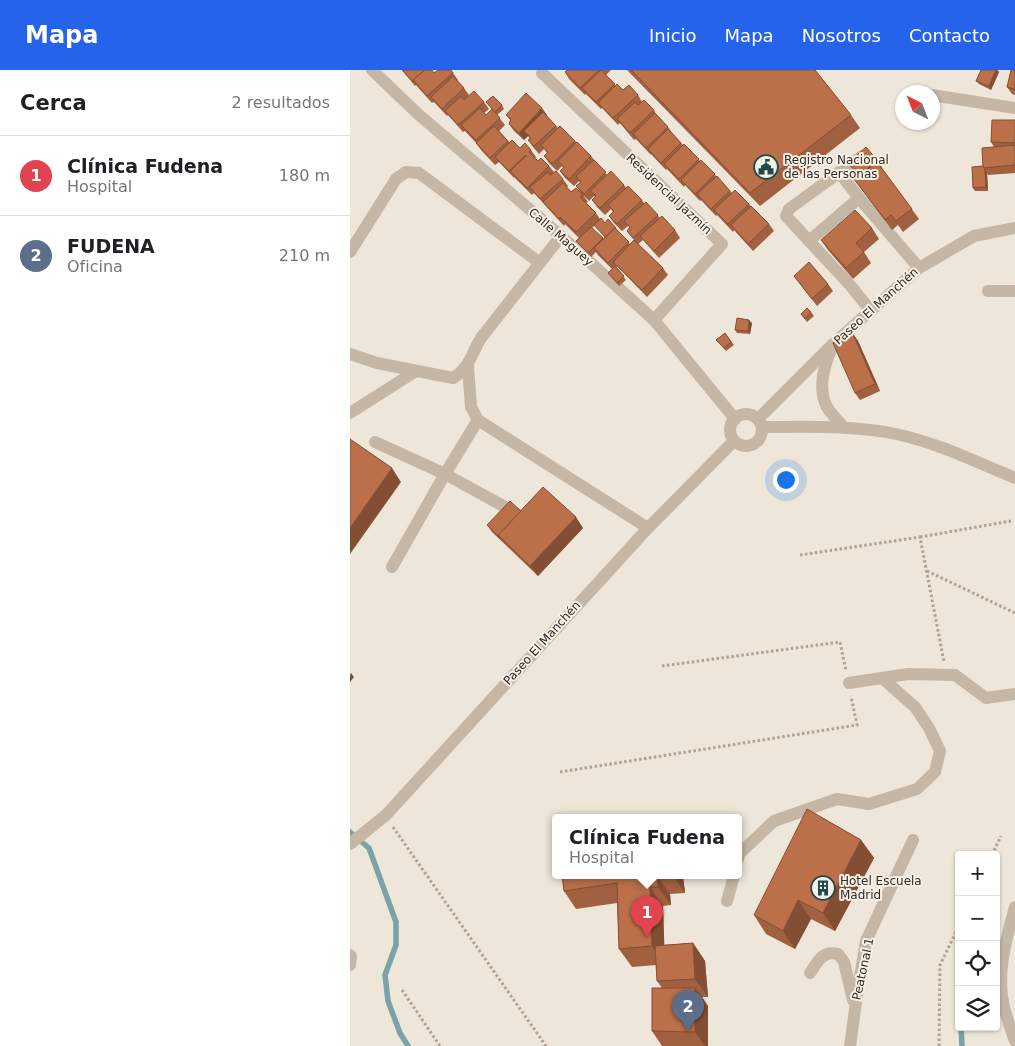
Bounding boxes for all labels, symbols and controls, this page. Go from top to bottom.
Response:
text: Mapa [25,21,98,49]
text: Inicio [649,25,697,46]
text: Mapa [725,25,774,46]
text: Nosotros [802,25,881,46]
text: Contacto [909,25,990,46]
north arrow [895,85,940,130]
text: Cerca [20,91,87,115]
text: 2 resultados [231,93,330,112]
street label: Residencial Jazmín [623,151,715,237]
place label: Registro Nacional de las Personas [784,153,889,181]
public building icon: Registro Nacional de las Personas [753,154,779,180]
text: Clínica Fudena [67,155,223,177]
text: 1 [30,166,42,185]
text: 180 m [279,166,330,185]
text: Hospital [67,177,132,196]
street label: Calle Maguey [526,205,596,269]
text: FUDENA [67,235,155,257]
text: 2 [30,246,42,265]
text: 210 m [279,246,330,265]
text: Oficina [67,257,123,276]
street label: Paseo El Manchén [831,265,921,347]
your location [773,467,799,493]
street label: Paseo El Manchén [501,598,583,688]
popup [552,814,742,879]
text: Clínica Fudena [569,826,725,848]
text: Hospital [569,848,634,867]
map controls [955,851,1000,1031]
button: + [955,851,1000,896]
place label: Hotel Escuela Madrid [840,874,922,902]
building icon: Hotel Escuela Madrid [810,875,836,901]
pin: 1 [631,896,663,937]
button: − [955,896,1000,941]
street label: Peatonal 1 [850,937,876,1001]
button: locate [955,941,1000,986]
button: layers [955,986,1000,1031]
pin: 2 [672,990,704,1031]

